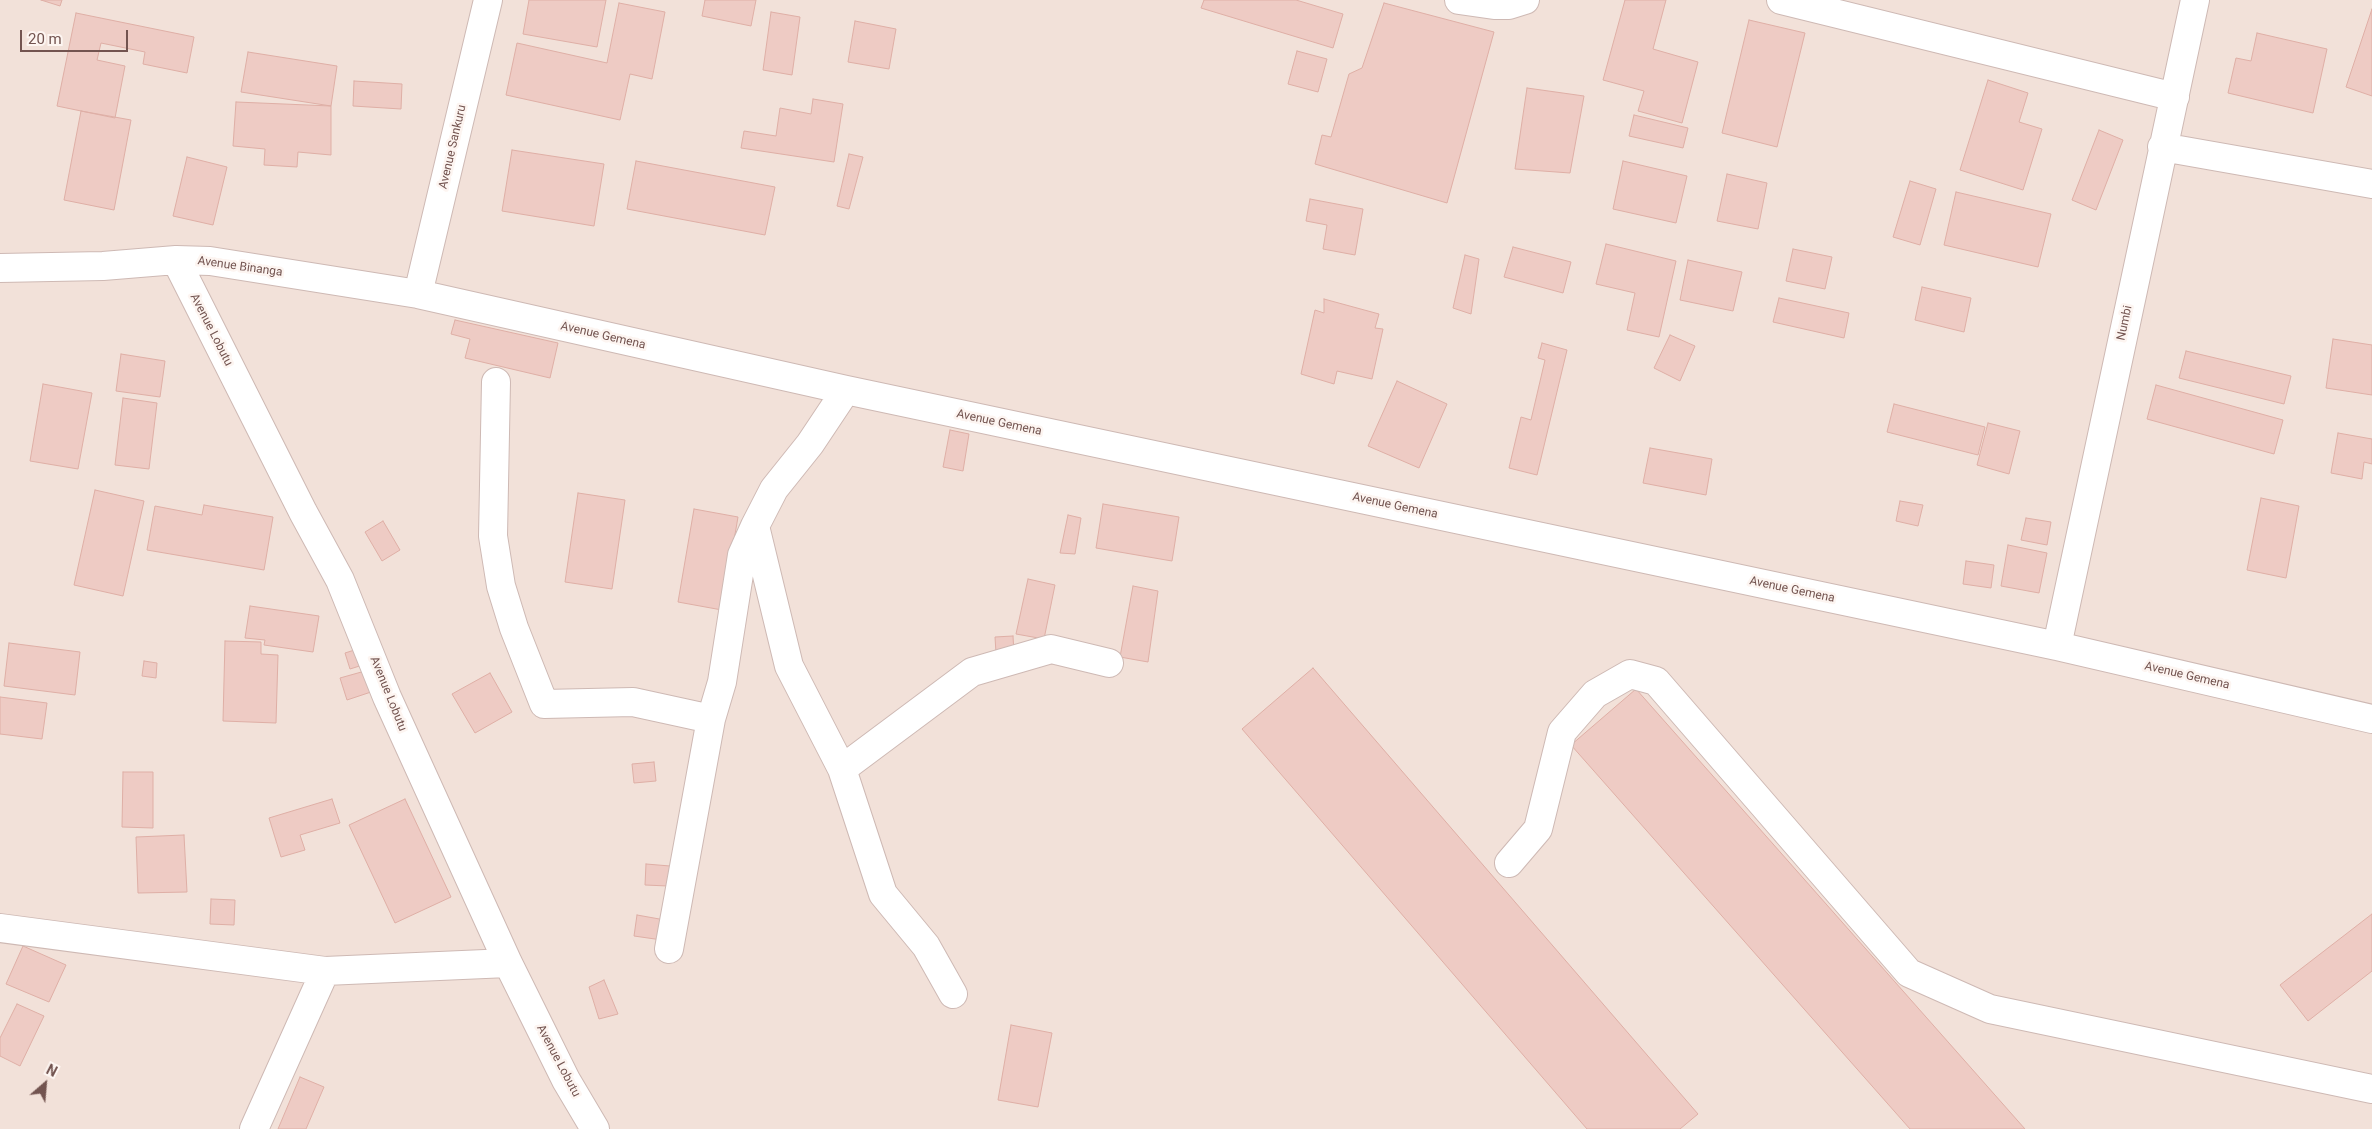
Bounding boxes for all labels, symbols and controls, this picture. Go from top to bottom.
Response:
scale bar [22,20,130,52]
text: 20 m [28,30,62,48]
street label: Avenue Sankuru [436,104,470,190]
street label: Avenue Binanga [197,254,283,280]
street label: Avenue Lobutu [187,291,235,369]
street label: Numbi [2114,304,2136,342]
street label: Avenue Gemena [559,319,647,353]
street label: Avenue Gemena [955,407,1043,439]
street label: Avenue Gemena [1351,490,1439,522]
street label: Avenue Gemena [1748,574,1836,606]
street label: Avenue Lobutu [366,654,410,734]
street label: Avenue Gemena [2143,659,2231,693]
street label: Avenue Lobutu [533,1023,583,1099]
north arrow [20,1059,70,1109]
text: N [44,1061,60,1080]

